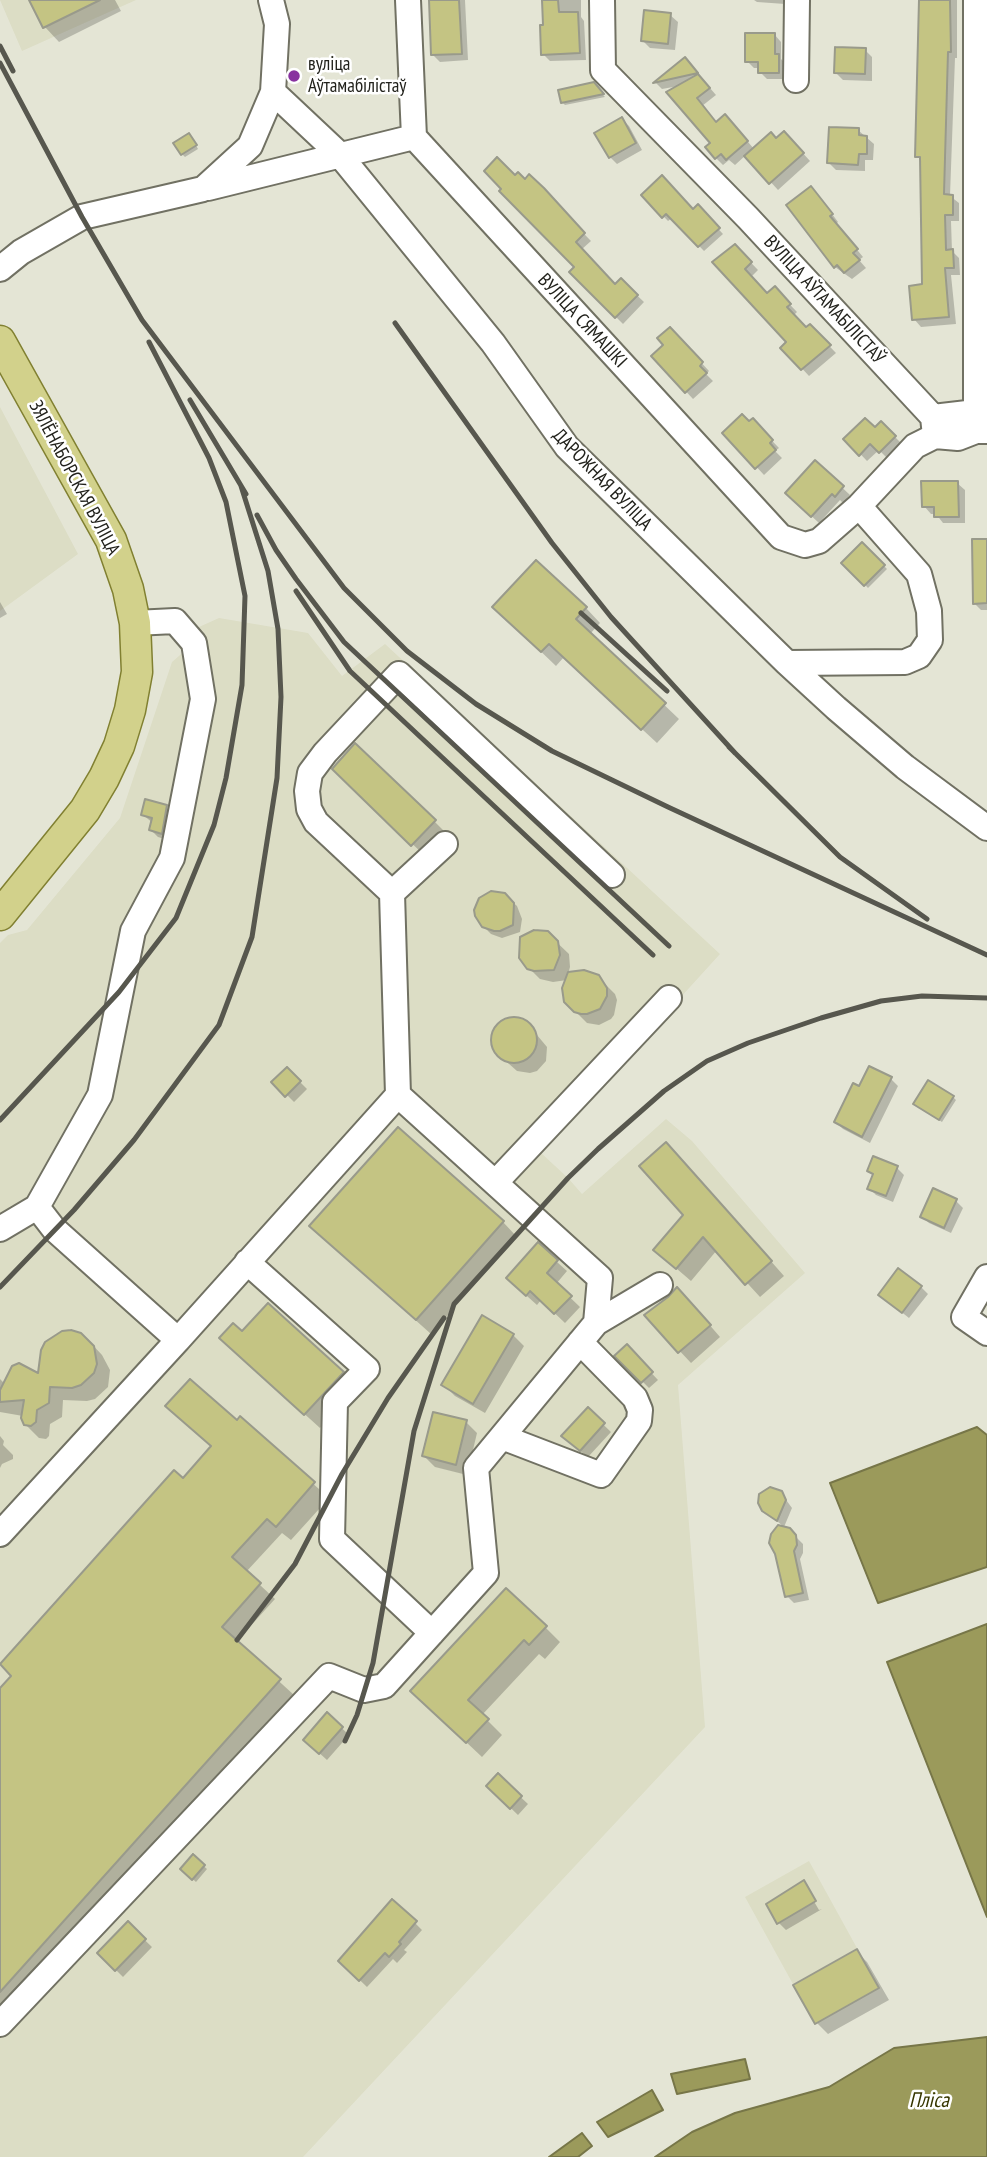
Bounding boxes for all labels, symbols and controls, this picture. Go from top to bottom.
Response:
place label: вуліца Аўтамабілістаў [308,54,406,98]
marker: вуліца Аўтамабілістаў [286,68,302,84]
street label: ВУЛІЦА АЎТАМАБІЛІСТАЎ [759,231,889,369]
street label: ВУЛІЦА СЯМАШКІ [533,269,631,373]
street label: ЗЯЛЁНАБОРСКАЯ ВУЛІЦА [24,397,124,559]
street label: ДАРОЖНАЯ ВУЛІЦА [548,424,656,536]
water label: Пліса [909,2088,949,2114]

